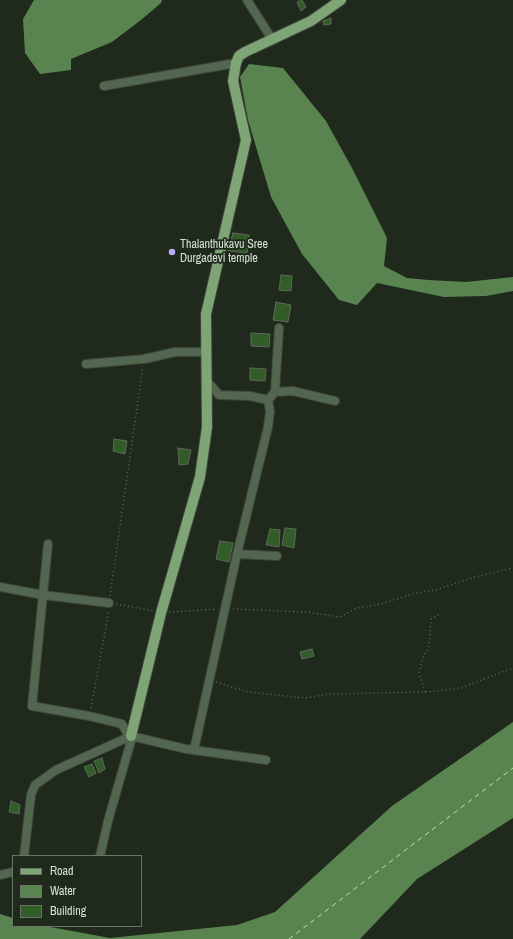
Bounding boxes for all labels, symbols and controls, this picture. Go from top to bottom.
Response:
place label: Thalanthukavu Sree Durgadevi temple [180,238,268,266]
marker: Thalanthukavu Sree Durgadevi temple [167,247,177,257]
legend [12,855,142,927]
text: Road [50,863,74,879]
text: Water [50,883,76,899]
text: Building [50,903,86,919]

